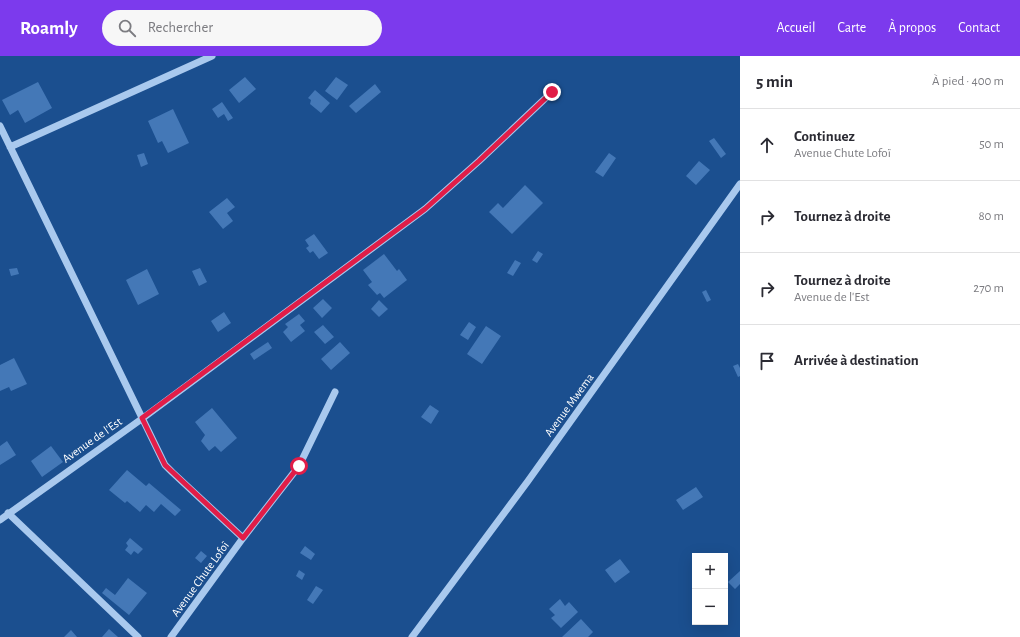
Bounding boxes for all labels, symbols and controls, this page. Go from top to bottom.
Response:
search box [102,10,382,46]
icon: search [116,17,138,39]
text: Roamly [20,19,78,38]
text: Rechercher [148,20,213,35]
text: Accueil [776,21,815,35]
text: Carte [837,21,866,35]
text: À propos [888,21,936,35]
text: Contact [958,21,1000,35]
text: 5 min [756,73,793,90]
text: À pied · 400 m [932,75,1004,88]
route end [543,83,561,101]
text: Continuez [794,129,855,144]
icon: ahead [756,134,778,156]
text: 50 m [979,138,1004,151]
text: Avenue Chute Lofoï [794,147,891,160]
icon: right [756,206,778,228]
text: Tournez à droite [794,209,891,224]
text: 80 m [978,210,1004,223]
text: Tournez à droite [794,273,891,288]
icon: right [756,278,778,300]
text: 270 m [973,282,1004,295]
text: Avenue de l'Est [794,291,870,304]
icon: arrive [756,350,778,372]
text: Arrivée à destination [794,353,919,368]
street label: Avenue Mwema [542,371,596,439]
street label: Avenue de l'Est [60,415,124,465]
route start [290,457,308,475]
street label: Avenue Chute Lofoï [169,539,231,619]
map controls [692,553,728,625]
button: + [692,553,728,589]
button: − [692,589,728,625]

